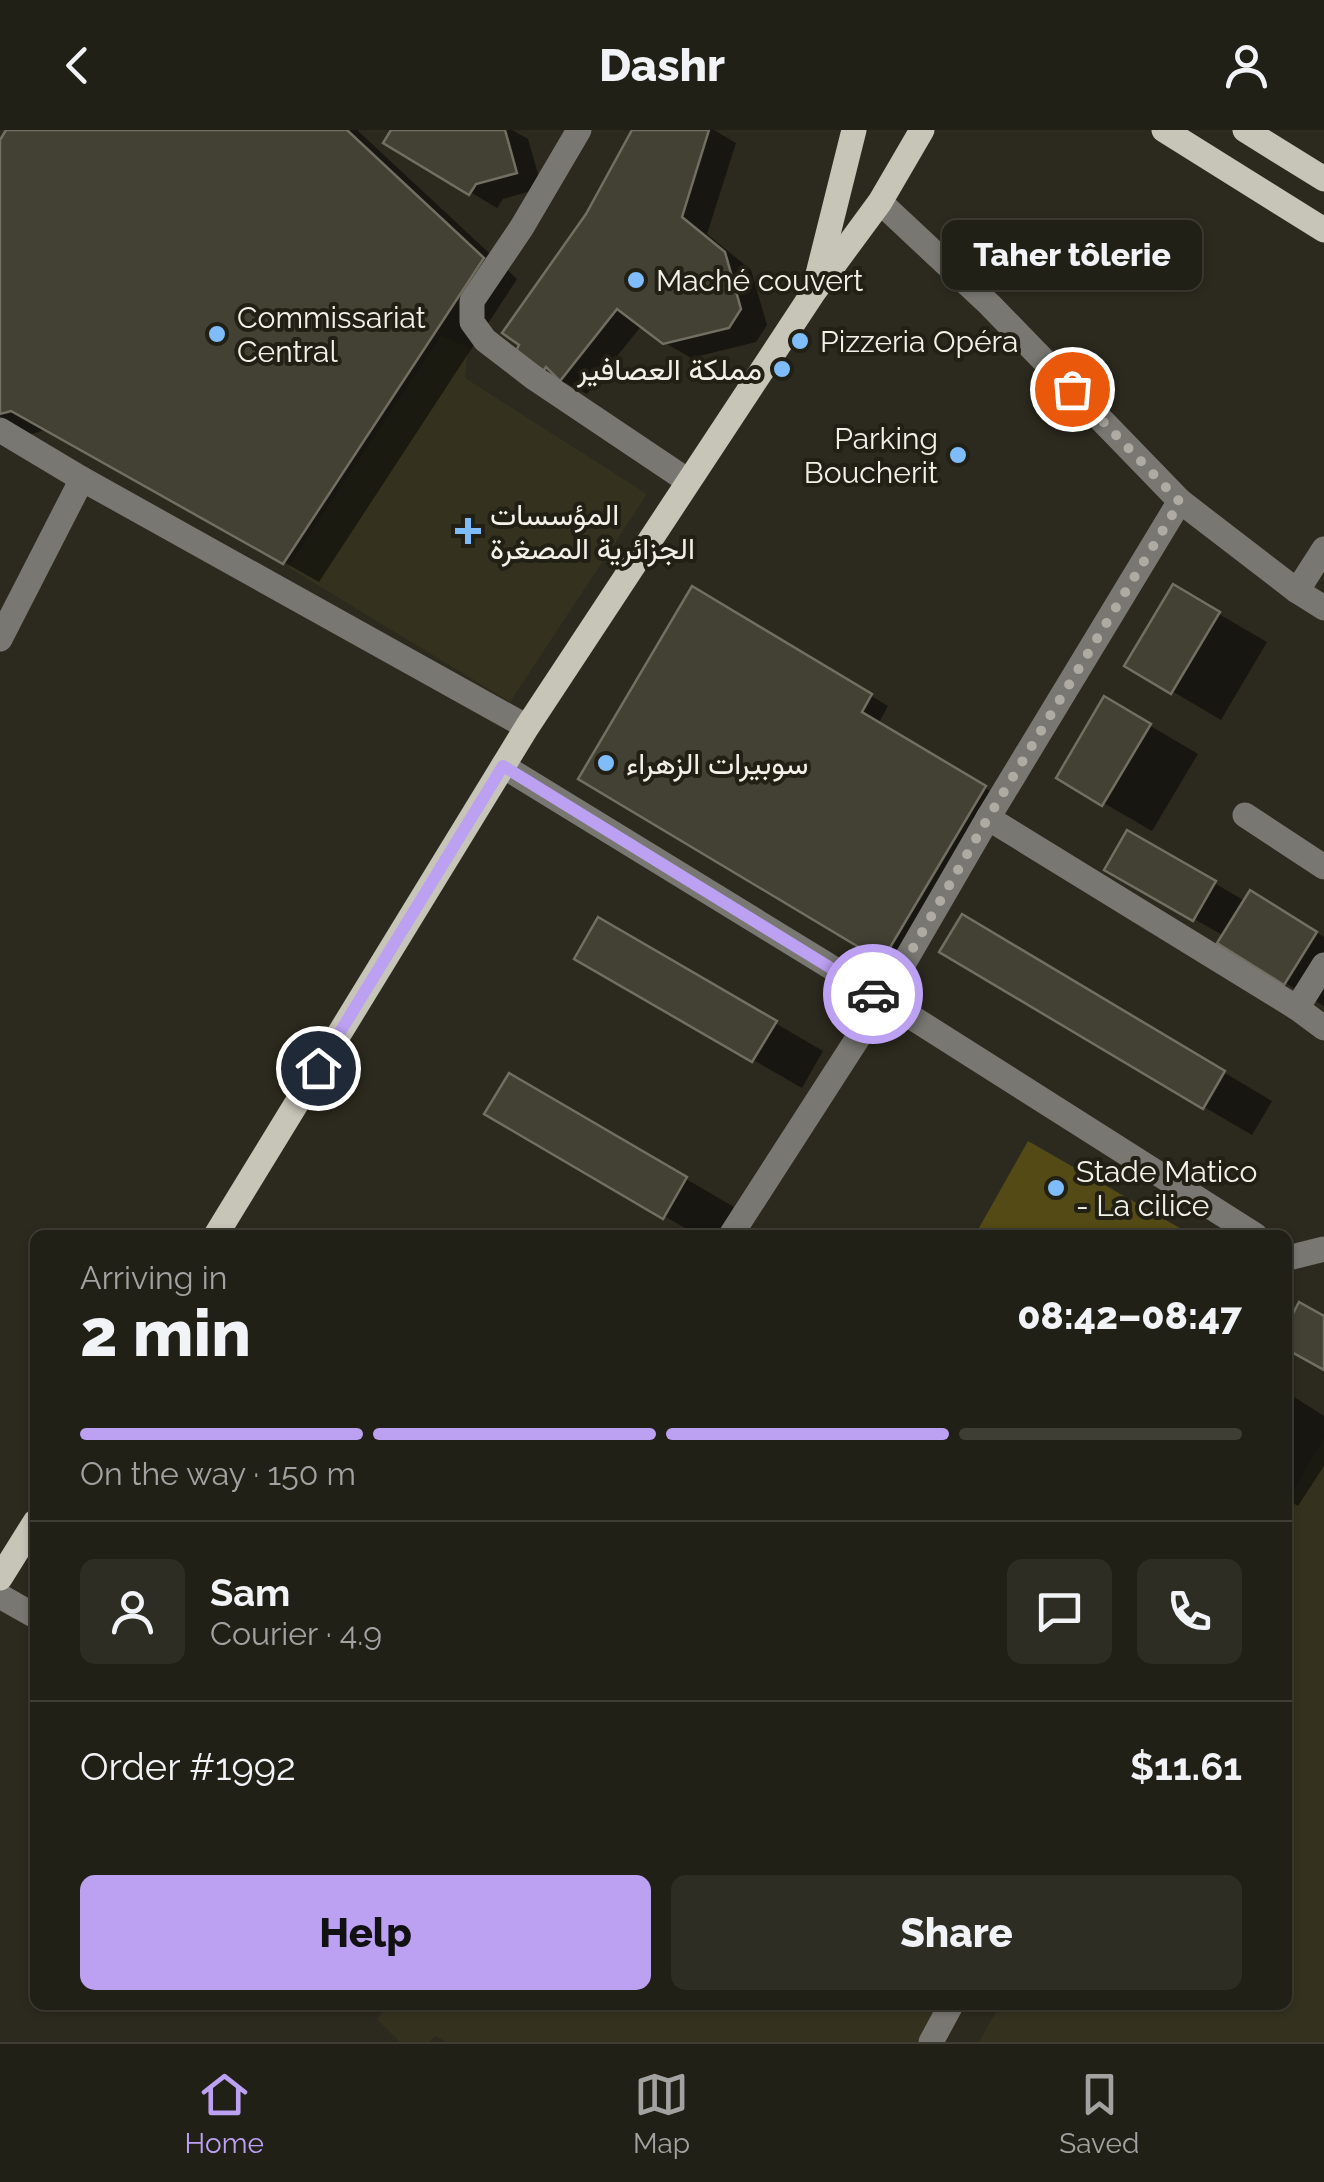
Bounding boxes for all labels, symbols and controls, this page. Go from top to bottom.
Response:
icon: back [50,38,105,93]
icon: person [1219,38,1274,93]
text: Dashr [599,39,725,92]
callout: Taher tôlerie [942,219,1202,289]
text: Taher tôlerie [973,236,1171,273]
place label: Maché couvert [656,263,863,298]
marker: Maché couvert [625,269,647,291]
place label: Commissariat Central [237,300,426,369]
marker: Commissariat Central [206,323,228,345]
place label: Pizzeria Opéra [820,324,1018,359]
marker: Pizzeria Opéra [789,330,811,352]
pin [1030,347,1115,432]
place label: مملكة العصافير [576,352,762,388]
marker: مملكة العصافير [771,358,793,380]
icon: bag [1045,362,1100,417]
place label: Parking Boucherit [804,421,938,490]
marker: Parking Boucherit [947,444,969,466]
place label: المؤسسات الجزائرية المصغرة [490,497,695,567]
marker: المؤسسات الجزائرية المصغرة [455,518,481,544]
place label: سوبيرات الزهراء [626,746,808,782]
marker: سوبيرات الزهراء [595,752,617,774]
courier [823,944,923,1044]
icon: car [846,967,901,1022]
pin [276,1026,361,1111]
icon: home [291,1041,346,1096]
place label: Stade Matico - La cilice [1076,1154,1257,1223]
marker: Stade Matico - La cilice [1045,1177,1067,1199]
text: Arriving in [80,1259,227,1296]
text: 08:42–08:47 [1017,1293,1242,1338]
text: 2 min [80,1295,251,1371]
text: On the way · 150 m [80,1455,356,1492]
button: person [80,1559,185,1664]
button: chat [1007,1559,1112,1664]
button: phone [1137,1559,1242,1664]
text: Sam [210,1570,290,1615]
text: Courier · 4.9 [210,1615,382,1652]
text: Order #1992 [80,1744,296,1789]
text: $11.61 [1130,1744,1242,1789]
button: Help [80,1875,651,1990]
button: Share [671,1875,1242,1990]
tab: Home [185,2067,264,2160]
tab: Map [633,2067,690,2160]
tab: Saved [1059,2067,1139,2160]

